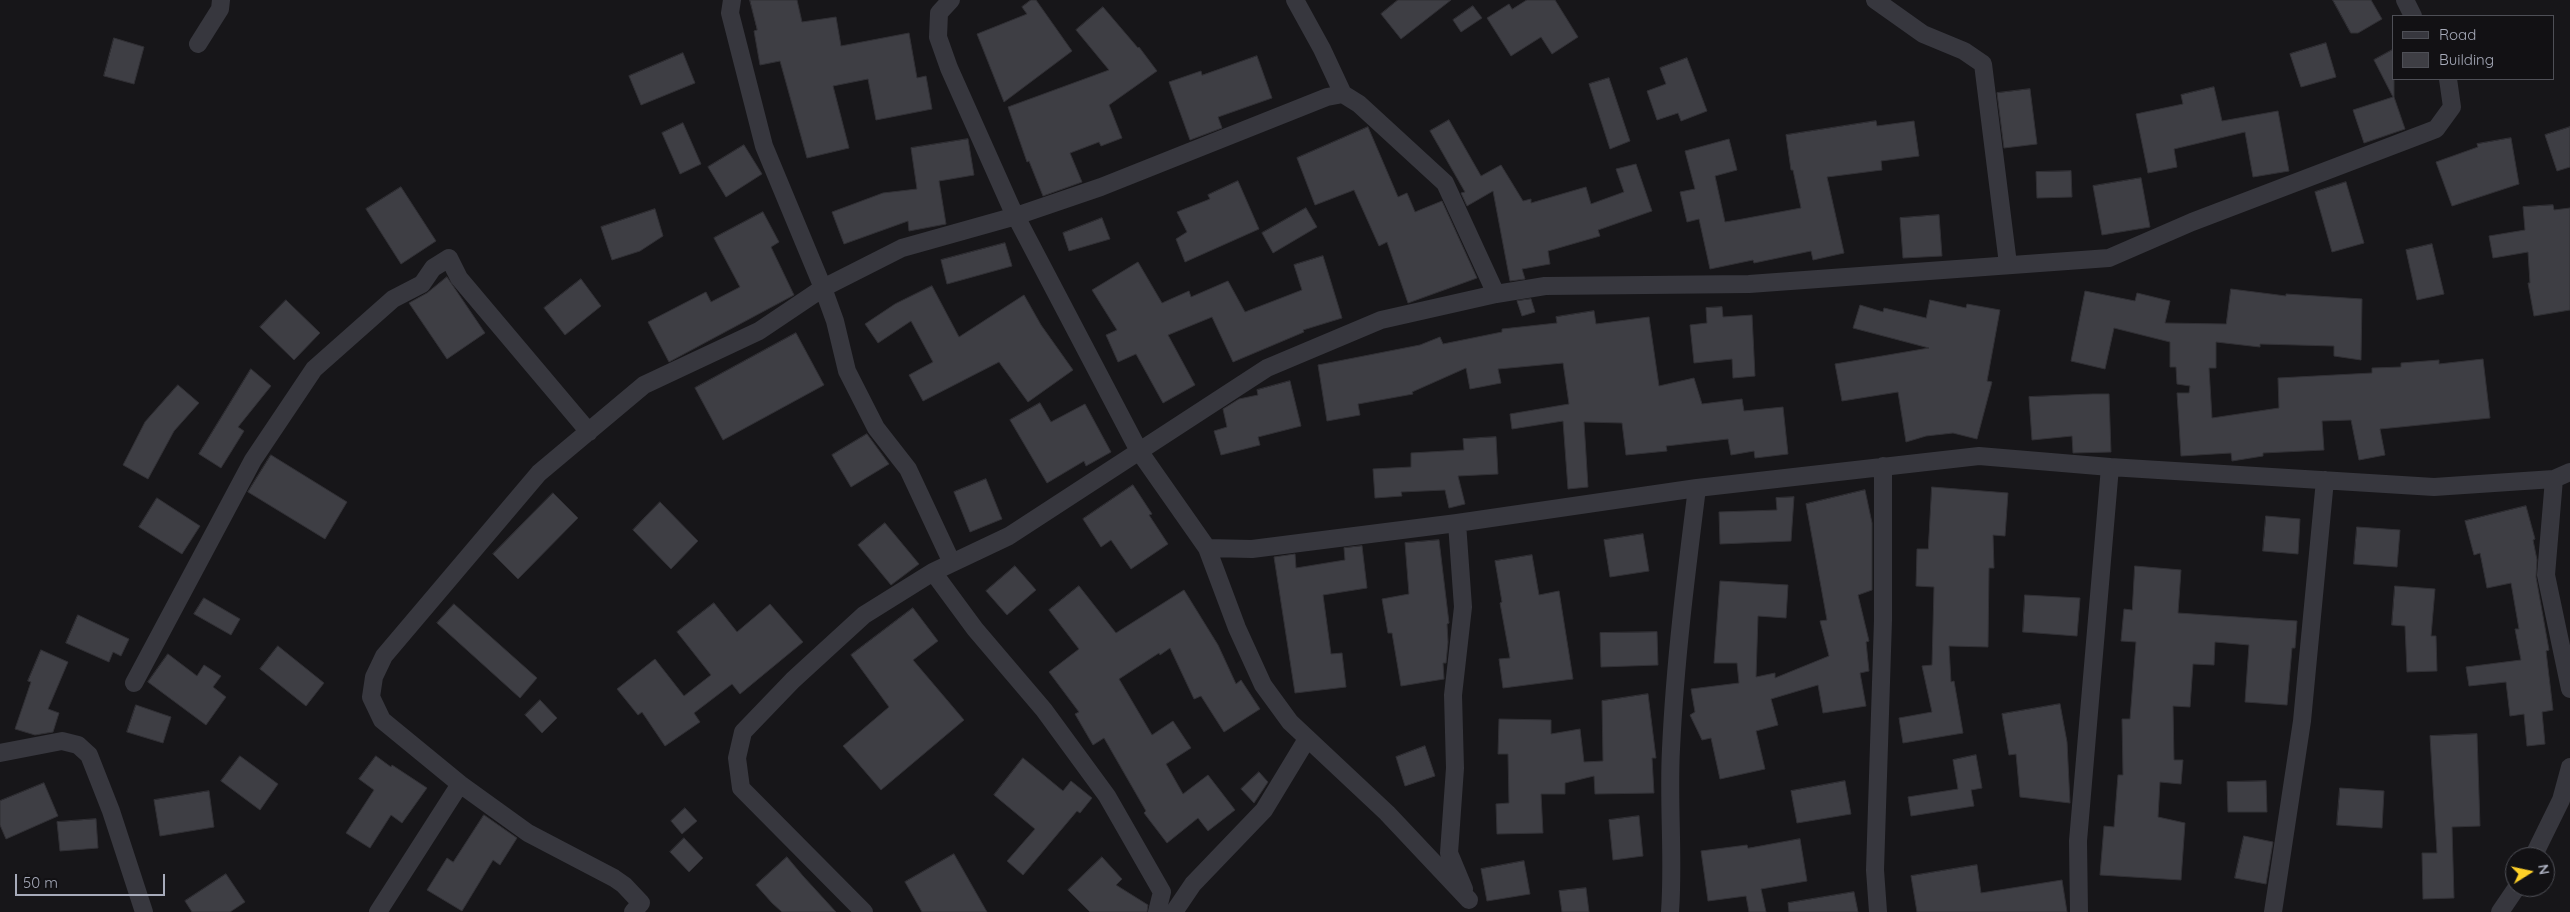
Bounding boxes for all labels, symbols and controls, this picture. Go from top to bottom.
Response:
legend [2392,15,2555,80]
text: Road [2439,25,2476,44]
text: Building [2439,50,2494,69]
north arrow [2505,847,2555,897]
text: N [2534,863,2554,876]
scale bar [18,864,168,896]
text: 50 m [23,873,58,892]

